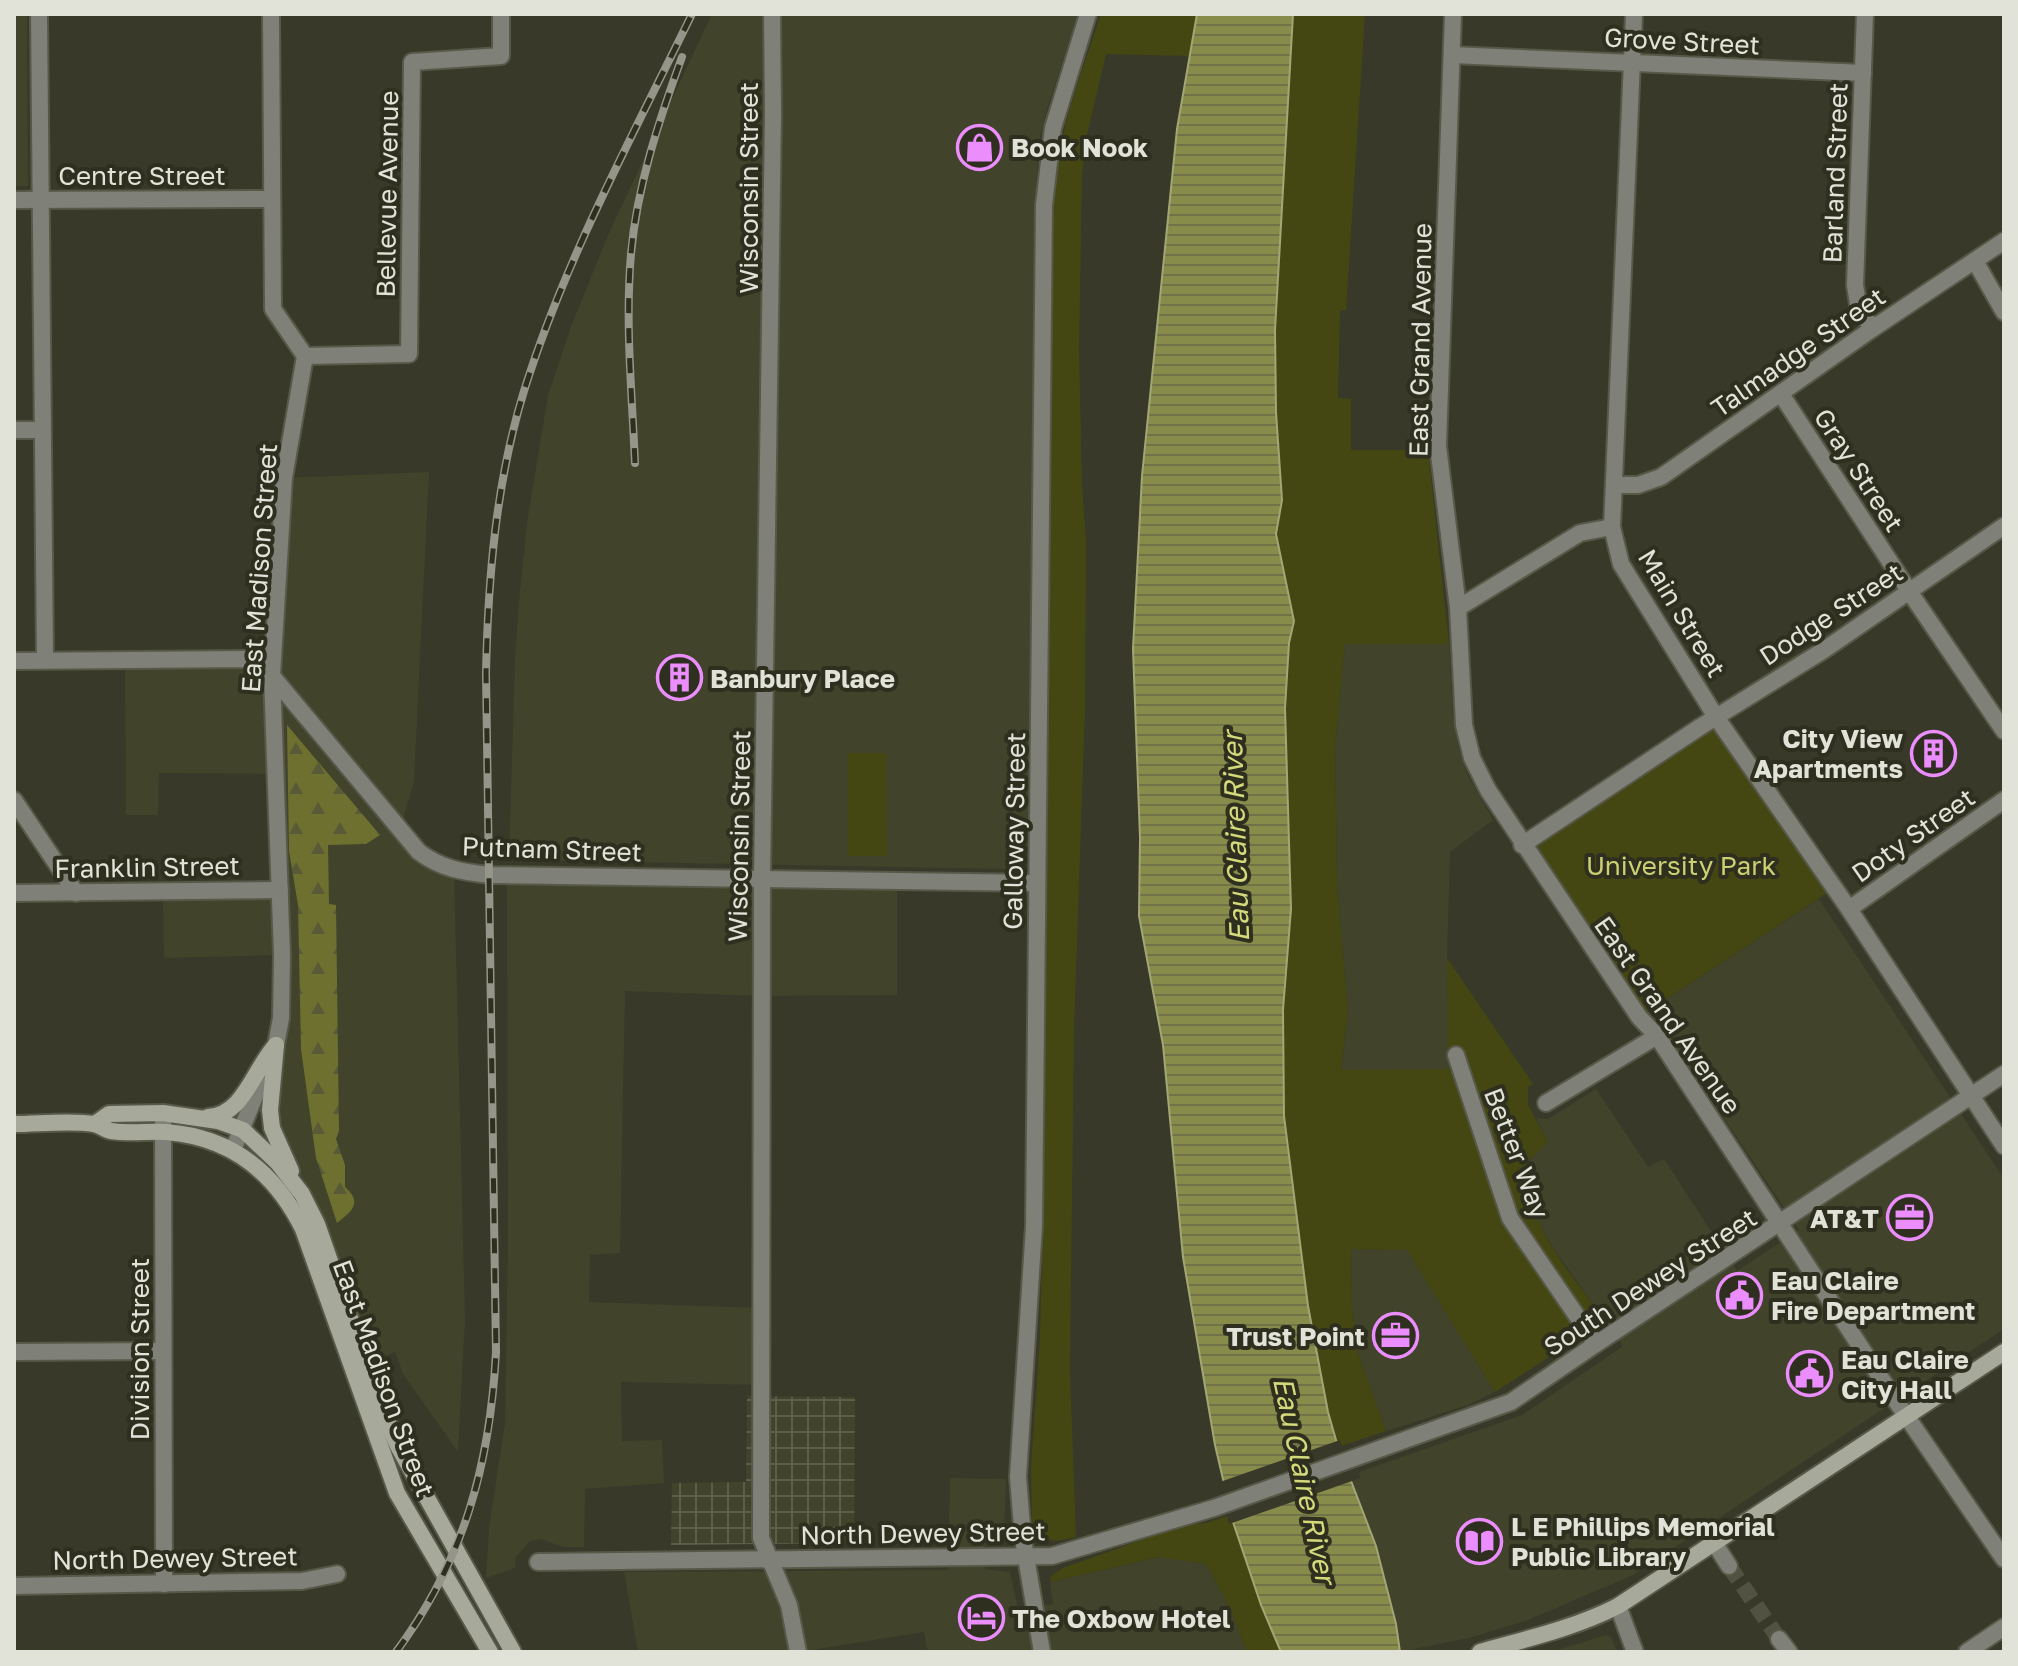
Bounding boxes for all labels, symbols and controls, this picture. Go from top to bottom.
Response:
street label: Grove Street [1603,21,1761,61]
street label: Wisconsin Street [733,82,764,294]
street label: Barland Street [1816,82,1854,264]
street label: Bellevue Avenue [370,90,404,298]
shop icon: Book Nook [956,123,1004,171]
place label: Book Nook [1011,132,1148,163]
street label: Centre Street [58,160,226,191]
street label: East Grand Avenue [1402,223,1438,457]
street label: Talmadge Street [1705,281,1891,423]
street label: Gray Street [1808,403,1910,537]
street label: East Madison Street [235,442,283,694]
street label: Main Street [1632,544,1732,682]
street label: Dodge Street [1754,556,1908,672]
building icon: Banbury Place [655,654,703,702]
place label: Banbury Place [710,663,895,694]
place label: City View Apartments [1754,723,1903,784]
water label: Eau Claire River [1215,727,1255,943]
building icon: City View Apartments [1910,729,1958,777]
street label: Wisconsin Street [722,730,756,942]
street label: Galloway Street [997,732,1031,930]
street label: Doty Street [1846,781,1980,889]
street label: Putnam Street [461,830,643,868]
street label: Franklin Street [54,850,240,884]
park label: University Park [1586,850,1776,881]
street label: East Grand Avenue [1588,910,1748,1120]
street label: Better Way [1478,1083,1556,1223]
office icon: AT&T [1886,1194,1934,1242]
street label: South Dewey Street [1538,1202,1762,1362]
place label: AT&T [1810,1203,1879,1234]
street label: East Madison Street [327,1255,441,1501]
street label: Division Street [124,1258,155,1440]
place label: Eau Claire Fire Department [1771,1265,1975,1326]
public building icon: Eau Claire Fire Department [1716,1271,1764,1319]
office icon: Trust Point [1372,1312,1420,1360]
place label: Trust Point [1226,1321,1365,1352]
place label: Eau Claire City Hall [1841,1344,1969,1405]
public building icon: Eau Claire City Hall [1786,1350,1834,1398]
water label: Eau Claire River [1267,1374,1344,1590]
place label: L E Phillips Memorial Public Library [1511,1511,1775,1572]
street label: North Dewey Street [800,1515,1046,1551]
library icon: L E Phillips Memorial Public Library [1456,1517,1504,1565]
street label: North Dewey Street [52,1540,298,1576]
hotel icon: The Oxbow Hotel [957,1594,1005,1642]
place label: The Oxbow Hotel [1012,1603,1231,1634]

